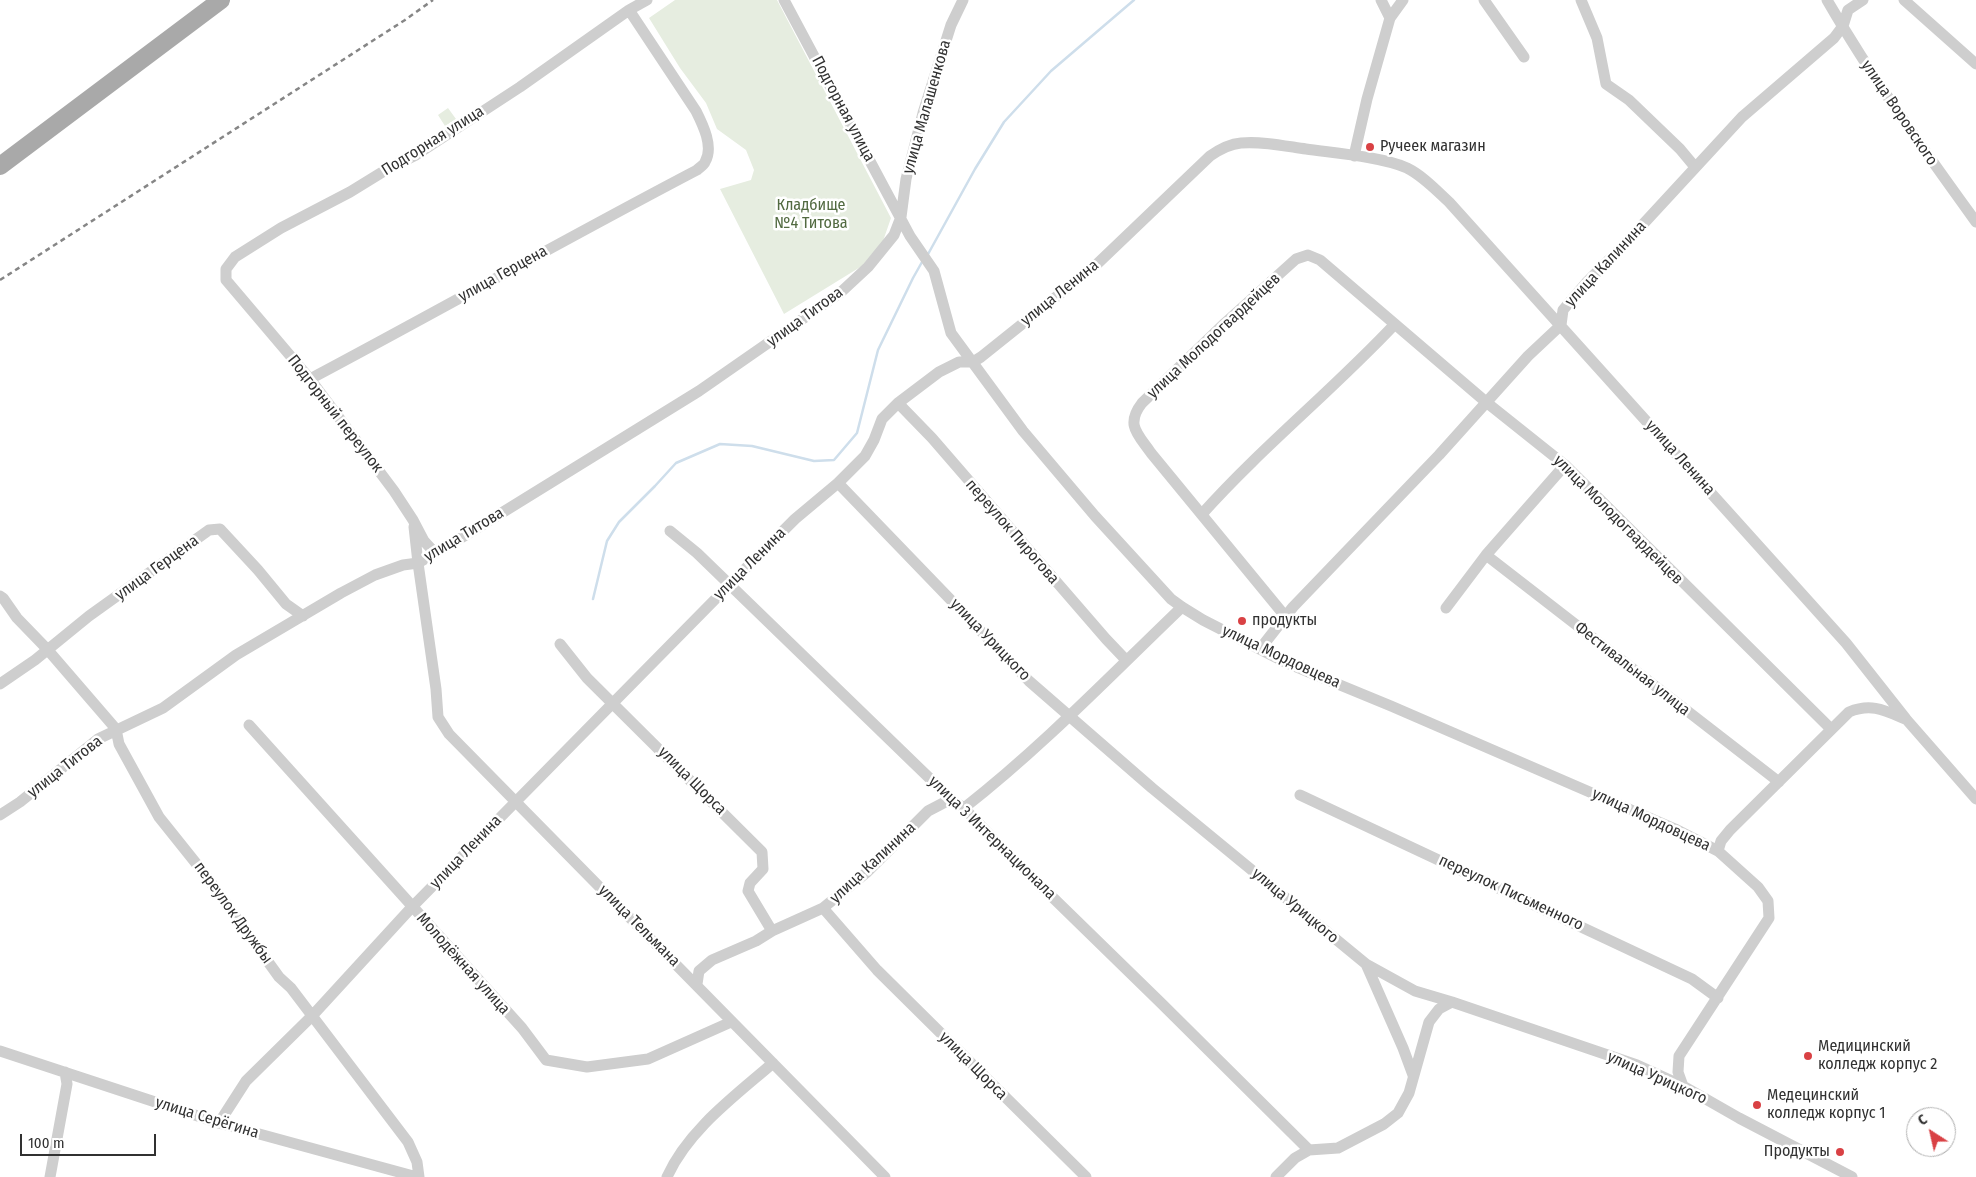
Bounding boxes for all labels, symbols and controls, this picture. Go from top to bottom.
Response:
street label: улица Малашенкова [899,38,955,176]
street label: Подгорная улица [807,53,879,165]
street label: улица Воровского [1857,57,1941,169]
street label: Подгорная улица [378,102,488,180]
place label: Ручеек магазин [1380,137,1486,157]
marker: Ручеек магазин [1364,141,1376,153]
park label: Кладбище №4 Титова [774,196,848,234]
street label: улица Калинина [1561,217,1651,311]
street label: улица Герцена [455,242,551,306]
street label: улица Ленина [1017,256,1103,330]
street label: улица Молодогвардейцев [1143,269,1285,403]
street label: улица Титова [763,283,847,351]
street label: Подгорный переулок [283,351,387,477]
street label: улица Ленина [1641,416,1719,500]
street label: улица Молодогвардейцев [1549,451,1687,589]
street label: переулок Пирогова [961,476,1063,588]
street label: улица Титова [421,504,507,566]
street label: улица Ленина [710,524,790,604]
street label: улица Герцена [111,531,203,605]
street label: улица Урицкого [946,595,1034,685]
place label: продукты [1252,611,1317,631]
marker: продукты [1236,615,1248,627]
street label: Фестивальная улица [1570,618,1694,720]
street label: улица Мордовцева [1219,621,1343,693]
street label: улица Титова [24,732,106,802]
street label: улица Щорса [654,743,730,819]
street label: улица 3 Интернационала [924,772,1060,904]
street label: улица Мордовцева [1589,784,1713,856]
street label: улица Ленина [426,811,506,893]
street label: улица Калинина [826,818,920,908]
street label: переулок Письменного [1436,851,1586,935]
street label: переулок Дружбы [190,858,276,968]
street label: улица Урицкого [1248,864,1342,948]
street label: улица Тельмана [594,881,684,971]
street label: Молодёжная улица [412,909,514,1019]
street label: улица Щорса [935,1028,1011,1104]
place label: Медицинский колледж корпус 2 [1818,1037,1937,1075]
street label: улица Урицкого [1604,1047,1710,1109]
marker: Медицинский колледж корпус 2 [1802,1050,1814,1062]
place label: Медецинский колледж корпус 1 [1767,1086,1886,1124]
street label: улица Серёгина [153,1093,261,1143]
marker: Медецинский колледж корпус 1 [1751,1099,1763,1111]
north arrow [1906,1107,1956,1157]
text: С [1915,1111,1931,1129]
scale bar [22,1124,159,1156]
text: 100 m [28,1134,65,1152]
place label: Продукты [1764,1142,1830,1162]
marker: Продукты [1834,1146,1846,1158]

